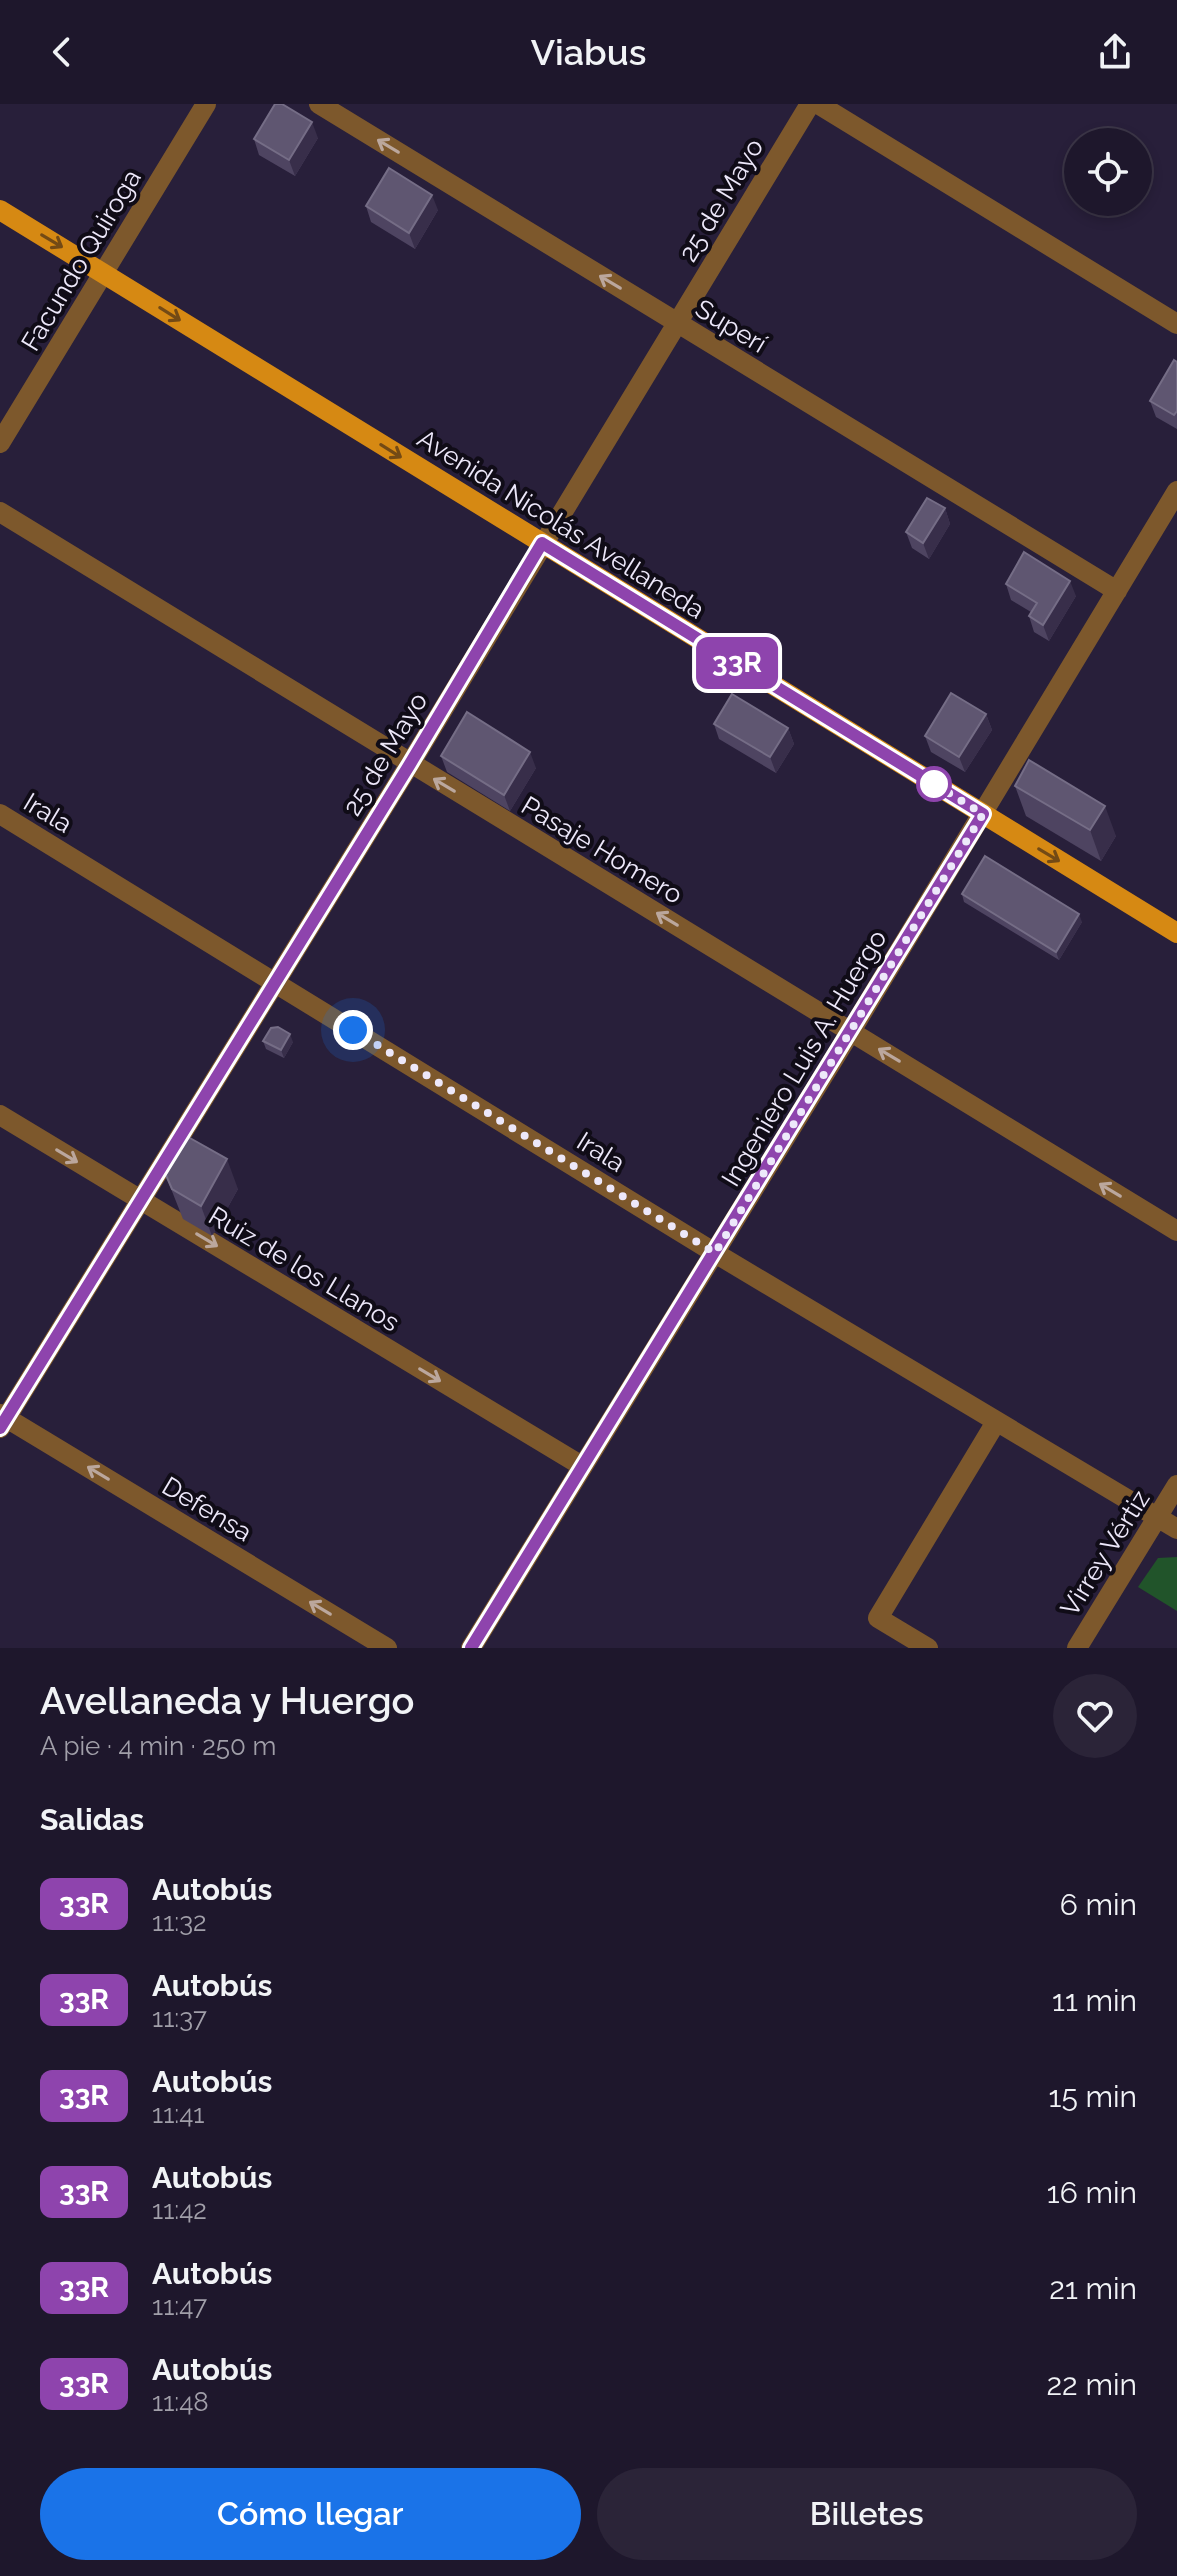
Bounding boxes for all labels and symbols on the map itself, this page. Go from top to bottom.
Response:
street label: 25 de Mayo [673,133,769,267]
one-way arrow [377,138,400,154]
street label: Facundo Quiroga [15,164,147,356]
one-way arrow [40,234,63,250]
one-way arrow [599,274,622,290]
street label: Superí [690,293,772,359]
one-way arrow [158,306,181,322]
street label: Avenida Nicolás Avellaneda [412,423,710,625]
one-way arrow [379,443,402,459]
line badge: 33R [691,637,783,689]
street label: 25 de Mayo [337,687,433,821]
unlabelled marker [917,767,951,801]
one-way arrow [433,776,456,792]
street label: Irala [18,787,78,839]
street label: Pasaje Homero [516,790,688,910]
one-way arrow [1037,847,1060,863]
one-way arrow [656,911,679,927]
street label: Ingeniero Luis A. Huergo [715,924,893,1192]
your location [333,1010,373,1050]
one-way arrow [878,1046,901,1062]
street label: Irala [571,1126,631,1178]
one-way arrow [55,1148,78,1164]
one-way arrow [1100,1182,1122,1199]
street label: Ruiz de los Llanos [203,1200,405,1338]
one-way arrow [195,1233,218,1249]
one-way arrow [418,1367,441,1383]
one-way arrow [87,1465,110,1481]
street label: Defensa [157,1471,257,1547]
street label: Virrey Vértiz [1054,1485,1156,1621]
one-way arrow [309,1599,332,1615]

